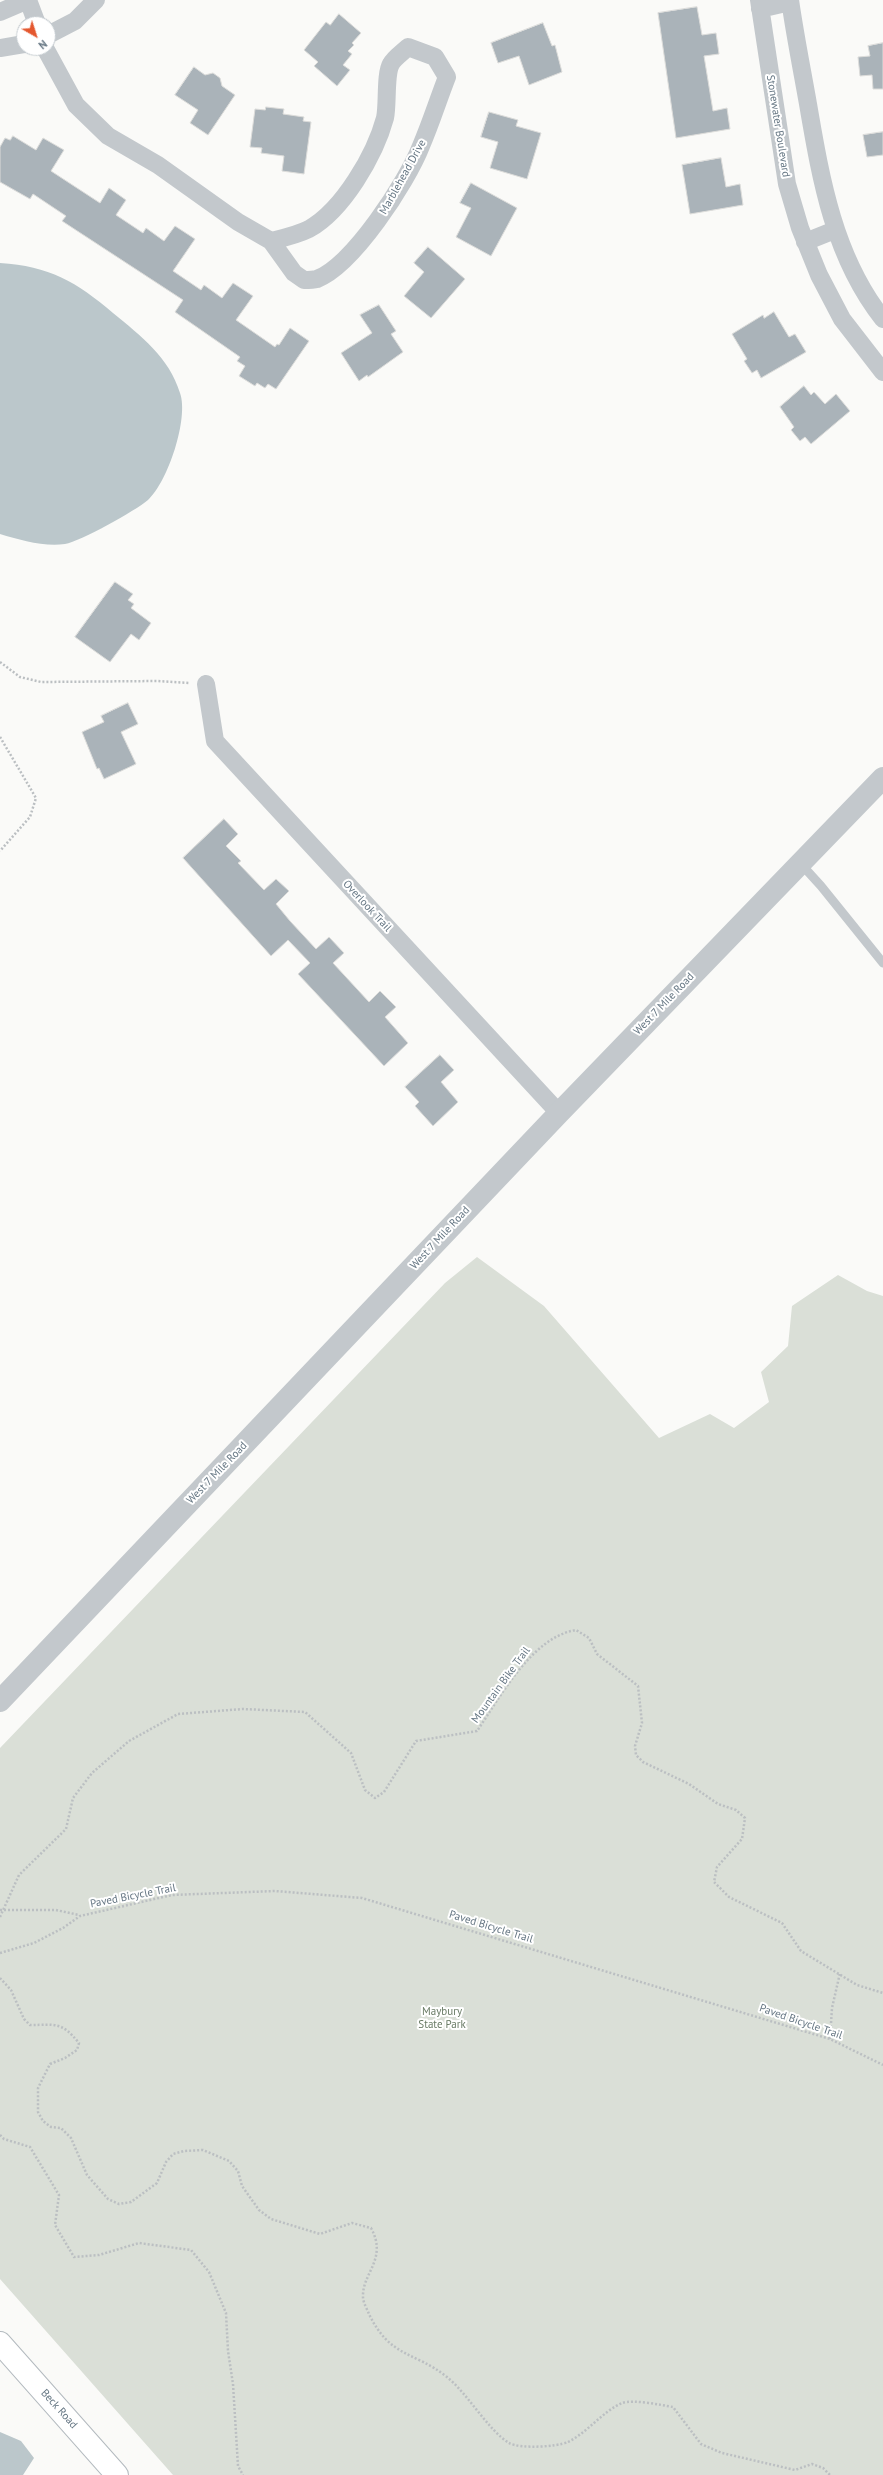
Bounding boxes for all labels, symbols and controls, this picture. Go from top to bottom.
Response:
north arrow [16,16,56,56]
text: N [36,37,50,52]
street label: Stonewater Boulevard [763,74,793,178]
street label: Marblehead Drive [377,137,429,217]
street label: Overlook Trail [340,878,394,934]
street label: West 7 Mile Road [631,970,697,1038]
street label: West 7 Mile Road [408,1204,472,1272]
street label: West 7 Mile Road [184,1439,250,1507]
street label: Mountain Bike Trail [469,1644,533,1726]
street label: Paved Bicycle Trail [89,1881,177,1911]
street label: Paved Bicycle Trail [447,1908,535,1946]
street label: Paved Bicycle Trail [758,2002,844,2042]
park label: Maybury State Park [418,2005,466,2031]
street label: Beck Road [38,2387,80,2431]

